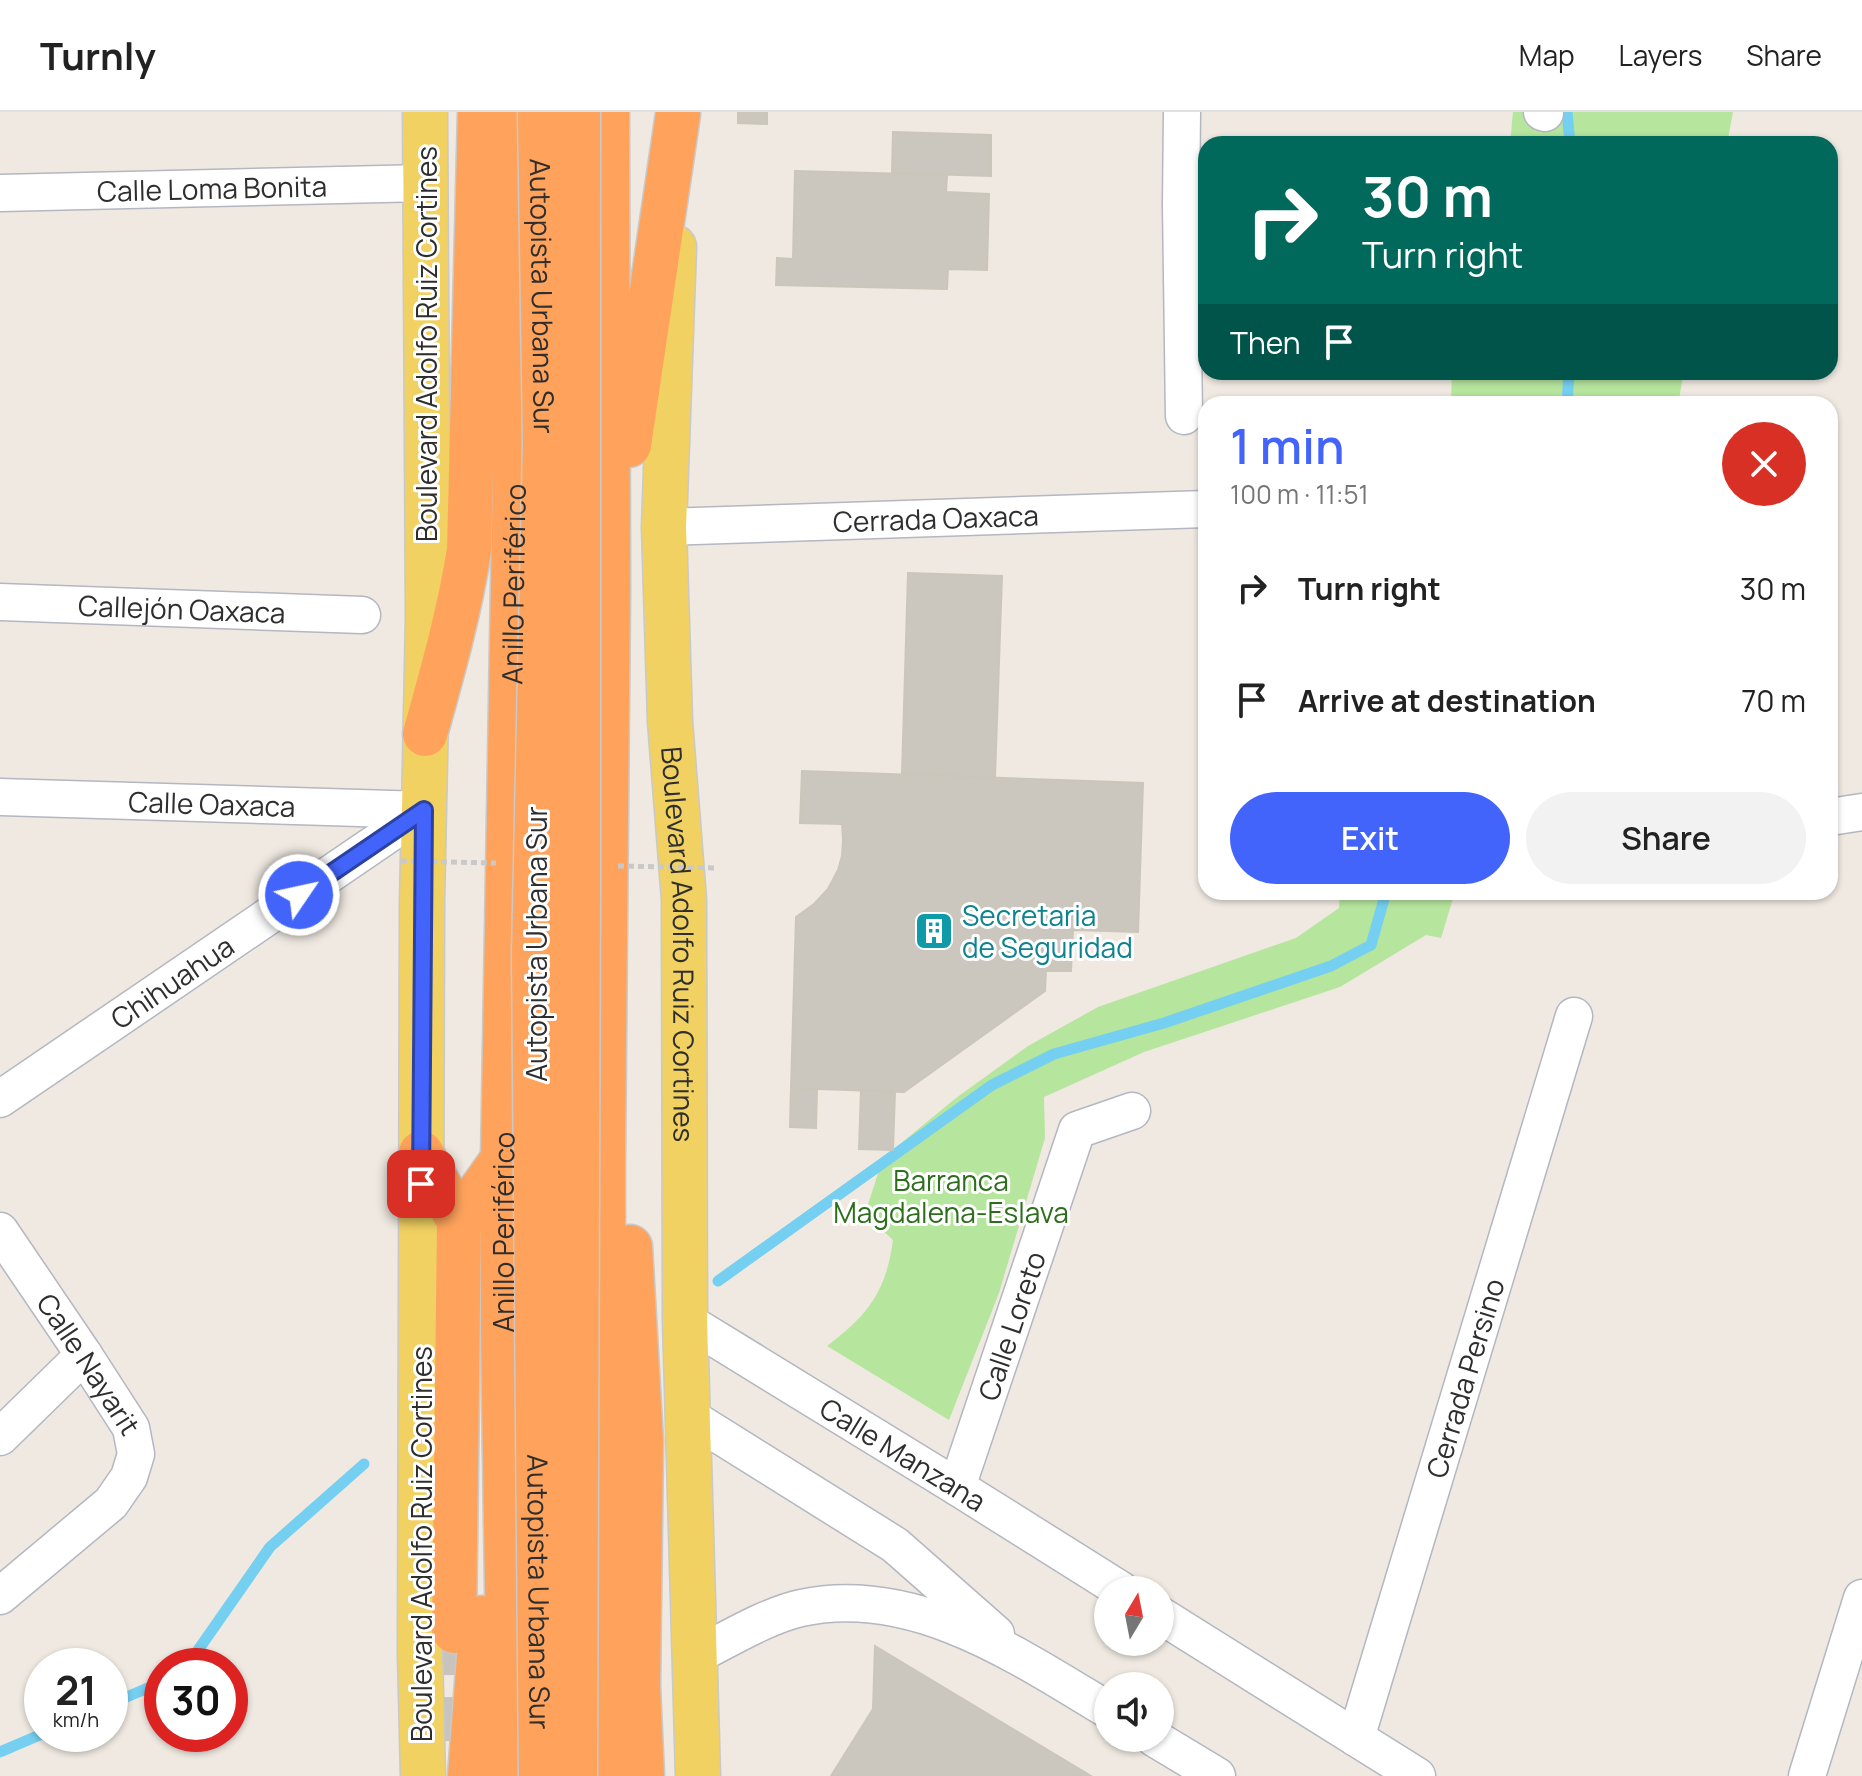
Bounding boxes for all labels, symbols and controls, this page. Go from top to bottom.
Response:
text: Turnly [40,29,156,81]
text: Map [1519,36,1575,74]
text: Layers [1619,36,1702,74]
text: Share [1746,36,1822,74]
street label: Boulevard Adolfo Ruiz Cortines [407,146,445,542]
text: 30 m [1362,157,1493,234]
street label: Autopista Urbana Sur [522,158,564,434]
street label: Calle Loma Bonita [96,166,327,210]
icon: right [1230,168,1334,272]
text: Turn right [1362,230,1523,279]
icon: arrive [1317,320,1361,364]
text: Then [1230,322,1301,363]
text: 1 min [1230,413,1344,478]
button: close [1722,422,1806,506]
text: 100 m · 11:51 [1230,476,1369,512]
street label: Anillo Periférico [492,483,534,685]
street label: Cerrada Oaxaca [832,496,1039,540]
icon: right [1230,566,1274,610]
text: Turn right [1298,568,1441,609]
text: 30 m [1740,568,1806,609]
street label: Callejón Oaxaca [78,586,286,631]
icon: arrive [1230,678,1274,722]
text: Arrive at destination [1298,680,1596,721]
text: 70 m [1741,680,1806,721]
street label: Boulevard Adolfo Ruiz Cortines [653,745,704,1142]
street label: Calle Oaxaca [128,782,296,825]
button: Exit [1230,792,1510,884]
button: Share [1526,792,1806,884]
street label: Autopista Urbana Sur [517,806,555,1082]
position arrow [257,853,341,937]
place label: Secretaria de Seguridad [962,896,1133,966]
building icon: Secretaria de Seguridad [913,910,955,952]
street label: Chihuahua [103,926,241,1037]
street label: Anillo Periférico [484,1131,522,1332]
pin [387,1150,455,1218]
park label: Barranca Magdalena-Eslava [833,1161,1069,1231]
icon: arrive [399,1162,443,1206]
street label: Calle Loreto [968,1246,1054,1405]
street label: Cerrada Persino [1417,1274,1513,1482]
street label: Calle Nayarit [29,1286,149,1442]
street label: Boulevard Adolfo Ruiz Cortines [402,1346,440,1742]
street label: Calle Manzana [813,1389,993,1520]
street label: Autopista Urbana Sur [519,1454,560,1730]
north arrow [1094,1576,1174,1656]
map controls [1094,1576,1174,1752]
speed limit sign: 30 [144,1648,248,1752]
text: 21 [55,1662,97,1717]
button: sound [1094,1672,1174,1752]
text: km/h [53,1706,99,1733]

